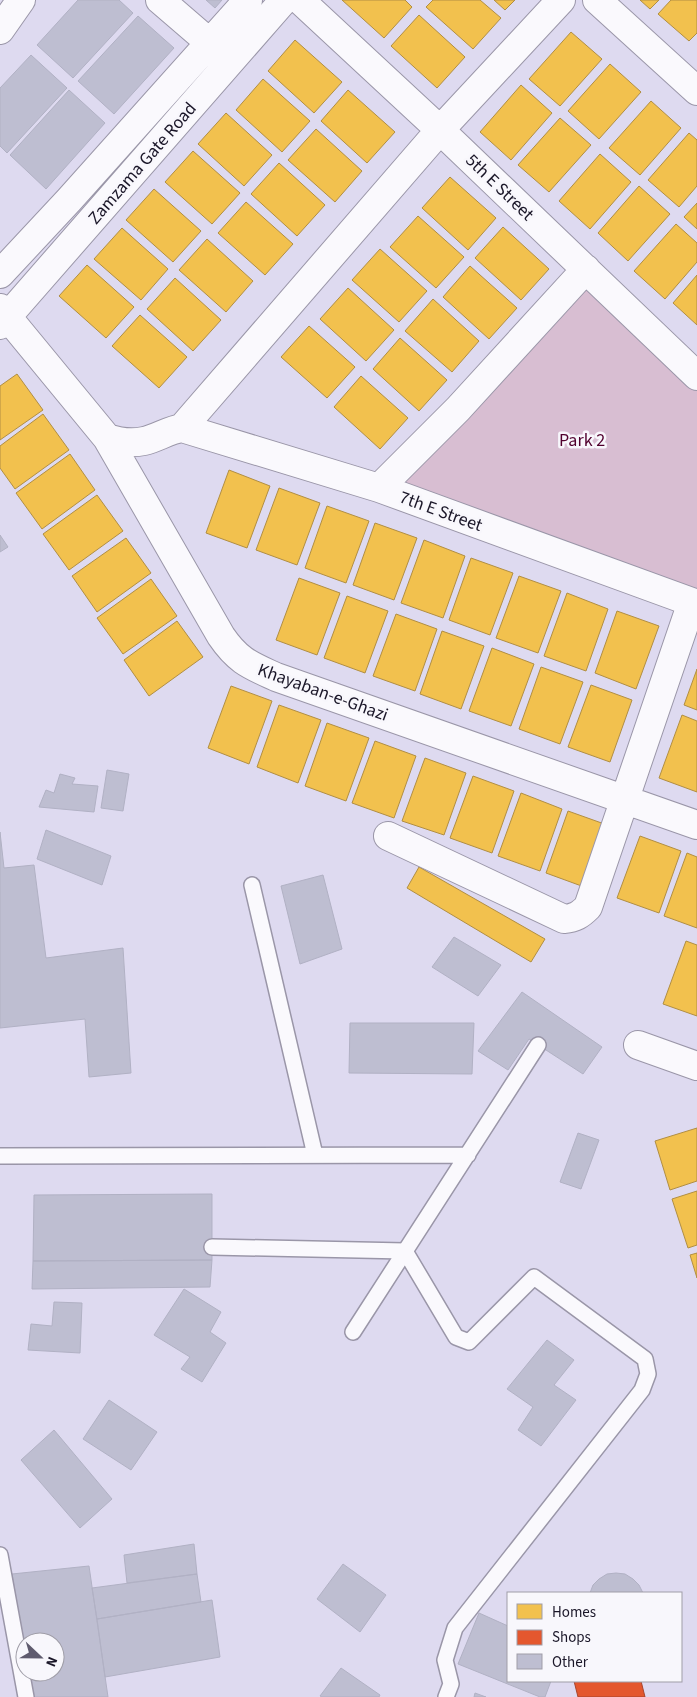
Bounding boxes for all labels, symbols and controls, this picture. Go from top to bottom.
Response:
street label: Zamzama Gate Road [82,97,202,230]
street label: 5th E Street [460,148,539,226]
park label: Park 2 [559,428,605,453]
street label: 7th E Street [396,485,486,538]
street label: Khayaban-e-Ghazi [254,657,392,728]
legend [507,1592,682,1682]
text: Homes [552,1602,596,1623]
text: Shops [552,1627,591,1648]
north arrow [15,1632,65,1682]
text: Other [552,1652,589,1673]
text: N [40,1653,62,1670]

